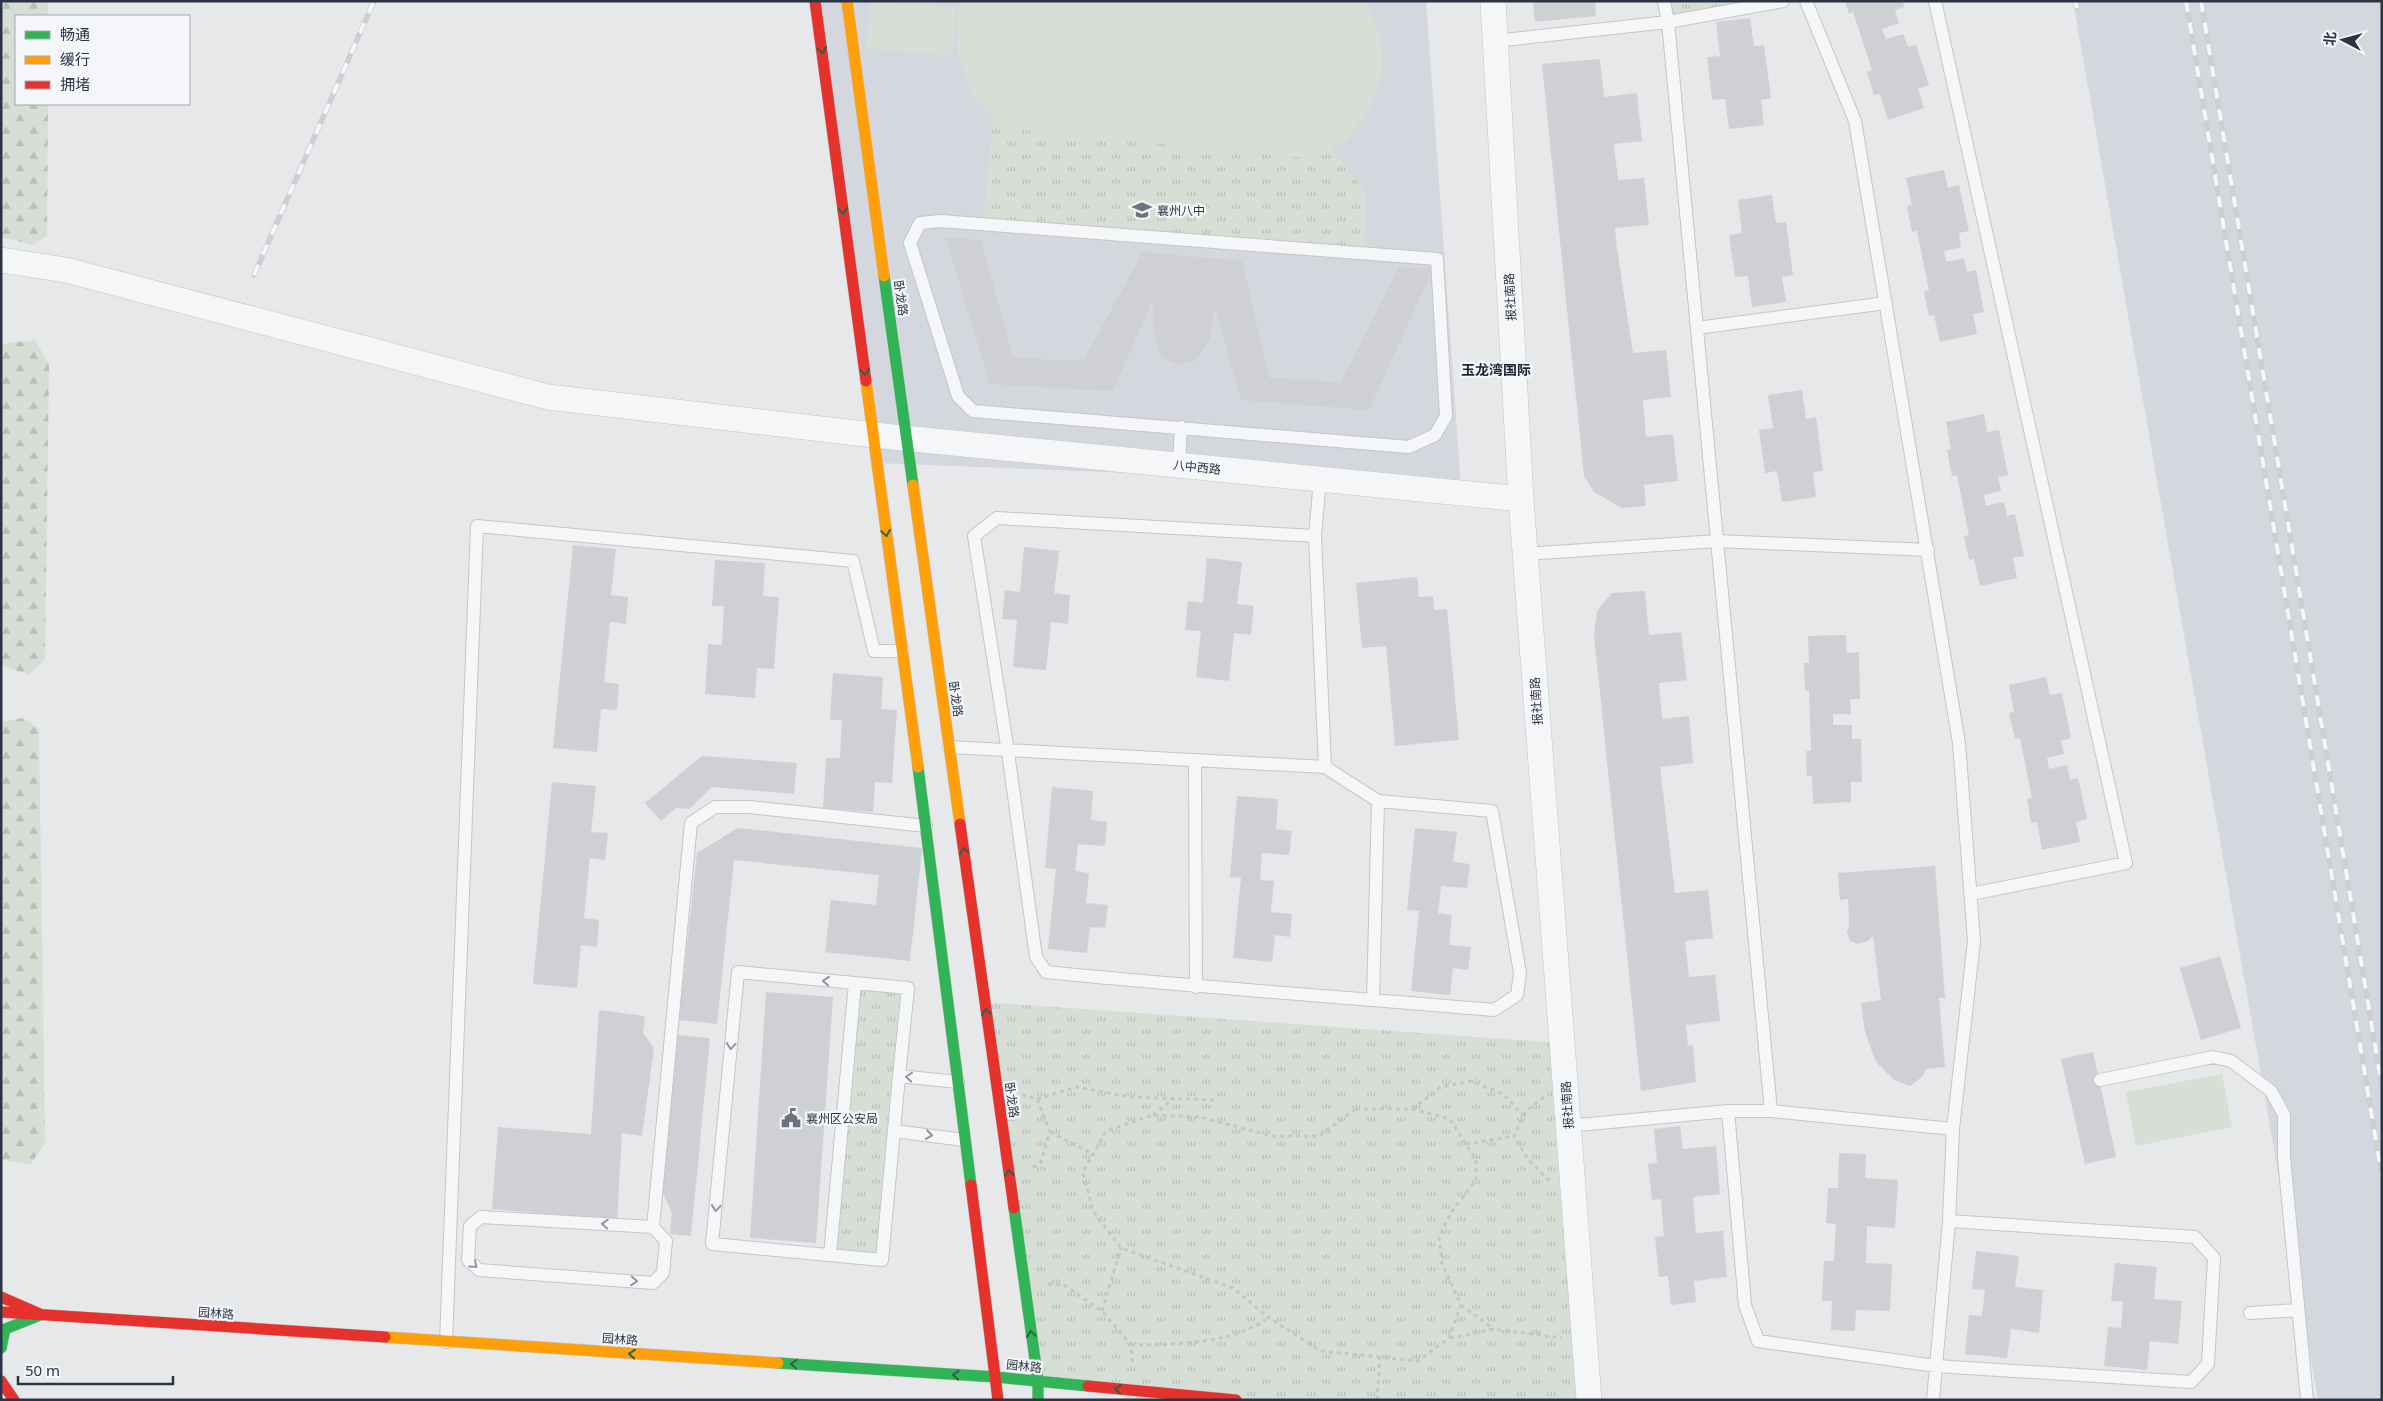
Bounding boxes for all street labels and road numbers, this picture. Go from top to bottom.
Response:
street label: 报社南路 [1500,273,1520,321]
street label: 卧龙路 [890,279,912,317]
street label: 八中西路 [1172,456,1222,478]
street label: 报社南路 [1526,676,1546,726]
street label: 卧龙路 [945,680,967,718]
street label: 报社南路 [1557,1080,1577,1130]
street label: 卧龙路 [1001,1081,1023,1119]
street label: 园林路 [197,1303,235,1323]
street label: 园林路 [601,1329,639,1349]
street label: 园林路 [1005,1356,1043,1376]

